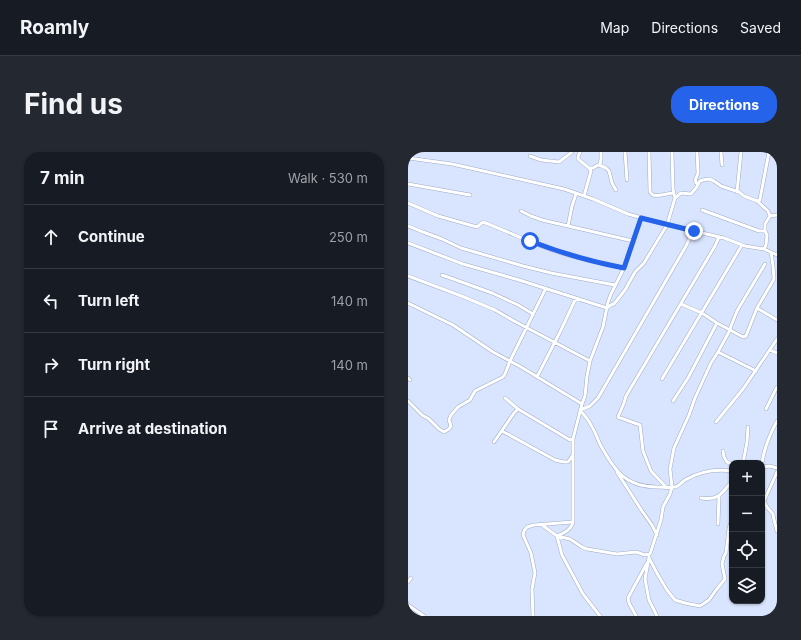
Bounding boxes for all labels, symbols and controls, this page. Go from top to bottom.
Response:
text: Roamly [20,16,89,39]
text: Map [600,19,629,36]
text: Directions [651,19,718,36]
text: Saved [740,19,781,36]
button: Directions [671,86,777,123]
text: Find us [24,87,123,121]
text: 7 min [40,168,85,188]
text: Walk · 530 m [288,170,368,186]
route end [685,222,703,240]
icon: ahead [40,226,62,248]
text: Continue [78,227,145,246]
text: 250 m [329,229,368,245]
route start [521,232,539,250]
icon: left [40,290,62,312]
text: Turn left [78,291,139,310]
text: 140 m [331,293,368,309]
icon: right [40,354,62,376]
text: Turn right [78,355,150,374]
text: 140 m [331,357,368,373]
icon: arrive [40,418,62,440]
text: Arrive at destination [78,419,227,438]
map controls [729,460,765,604]
button: + [729,460,765,496]
button: − [729,496,765,532]
button: locate [729,532,765,568]
button: layers [729,568,765,604]

